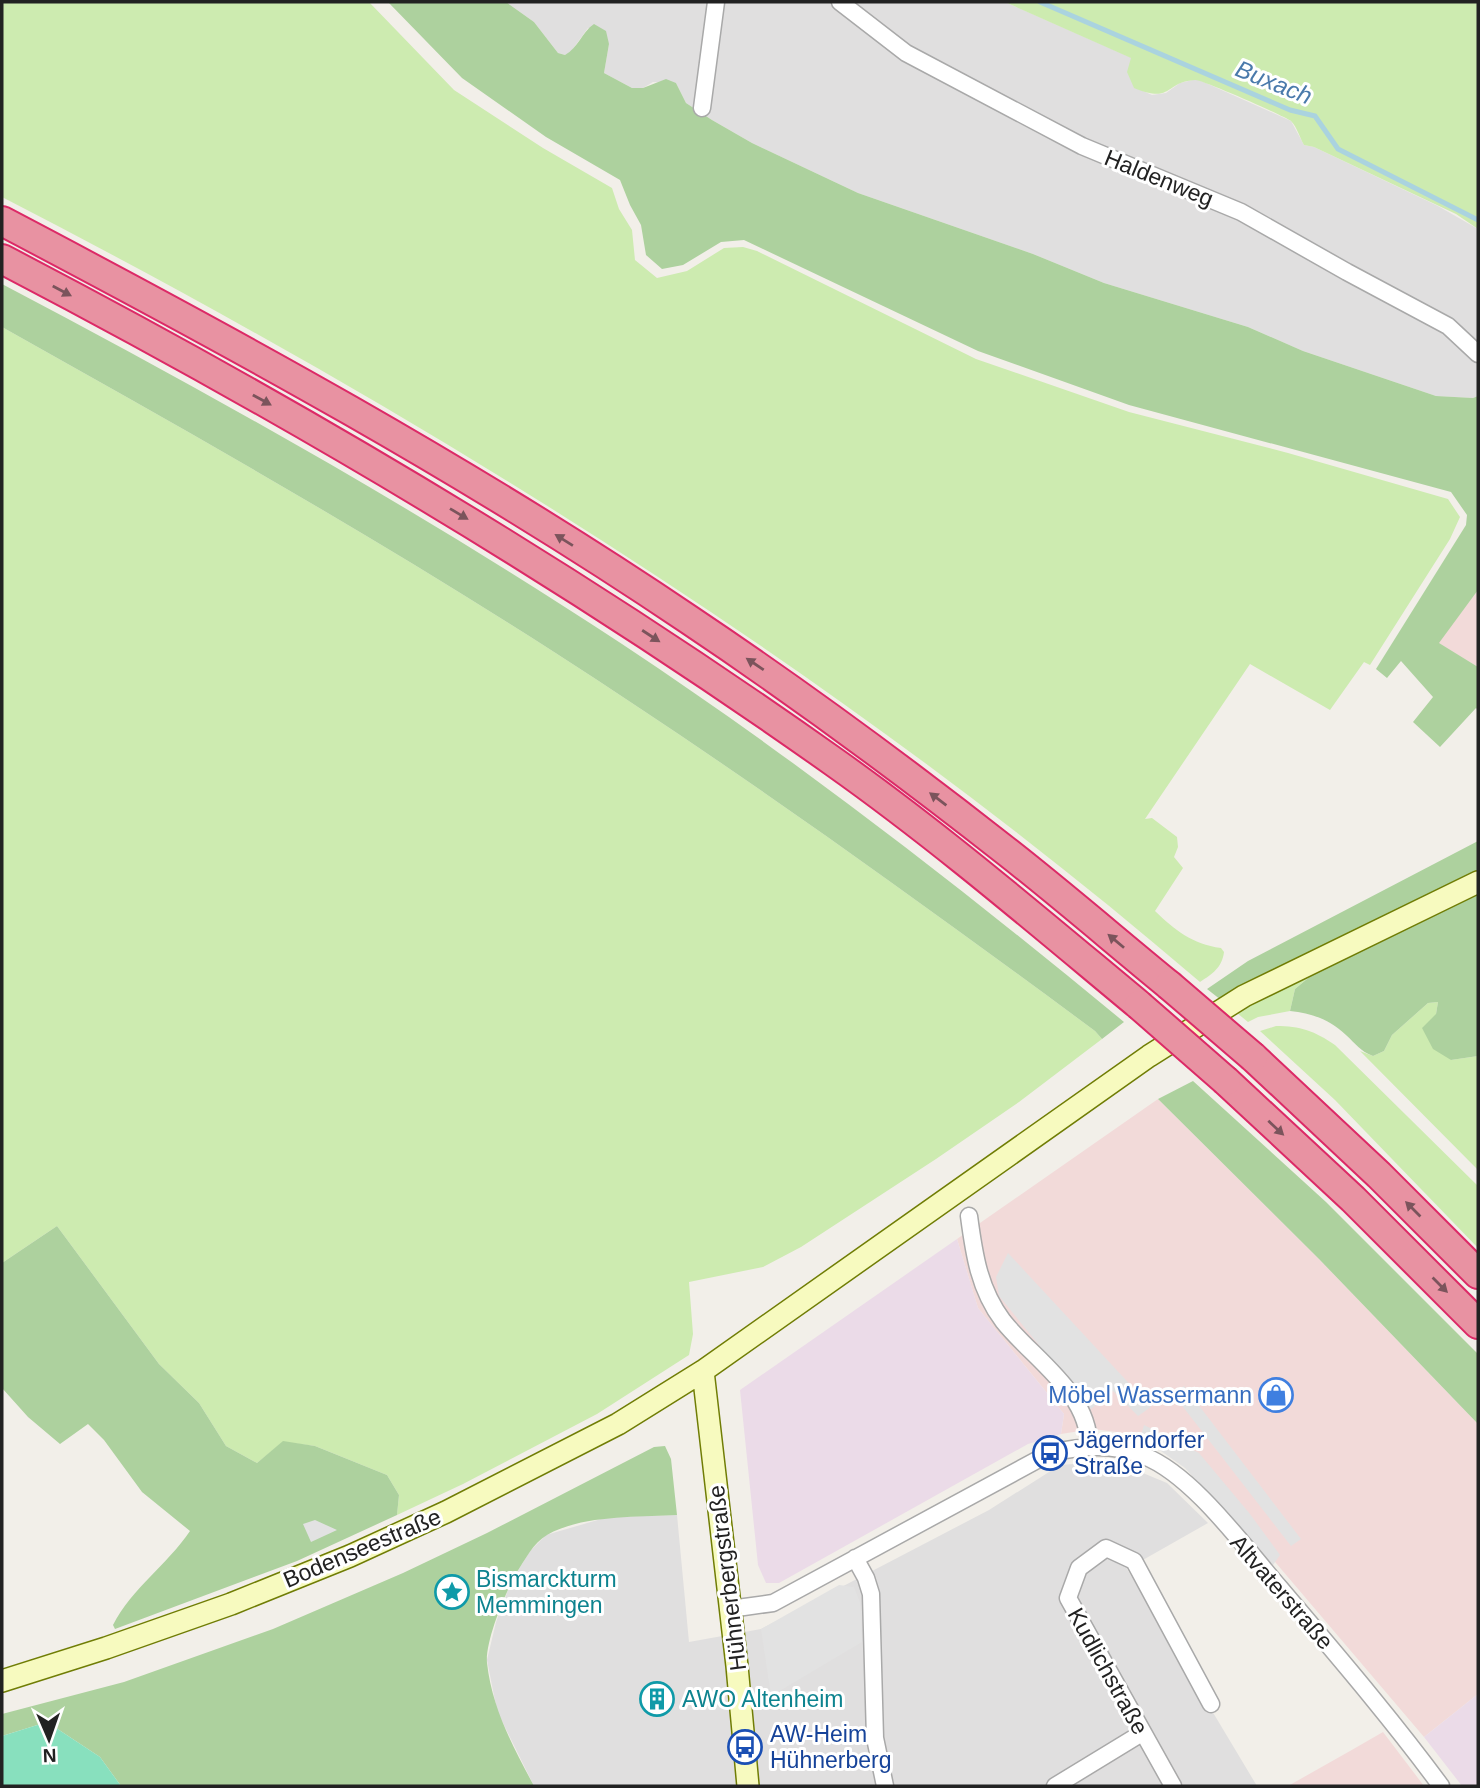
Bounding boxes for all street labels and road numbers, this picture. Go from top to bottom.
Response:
street label: Haldenweg [1101,144,1217,212]
street label: Hühnerbergstraße [703,1484,751,1672]
street label: Bodenseestraße [279,1503,445,1593]
street label: Altvaterstraße [1225,1529,1339,1655]
street label: Kudlichstraße [1063,1603,1153,1739]

